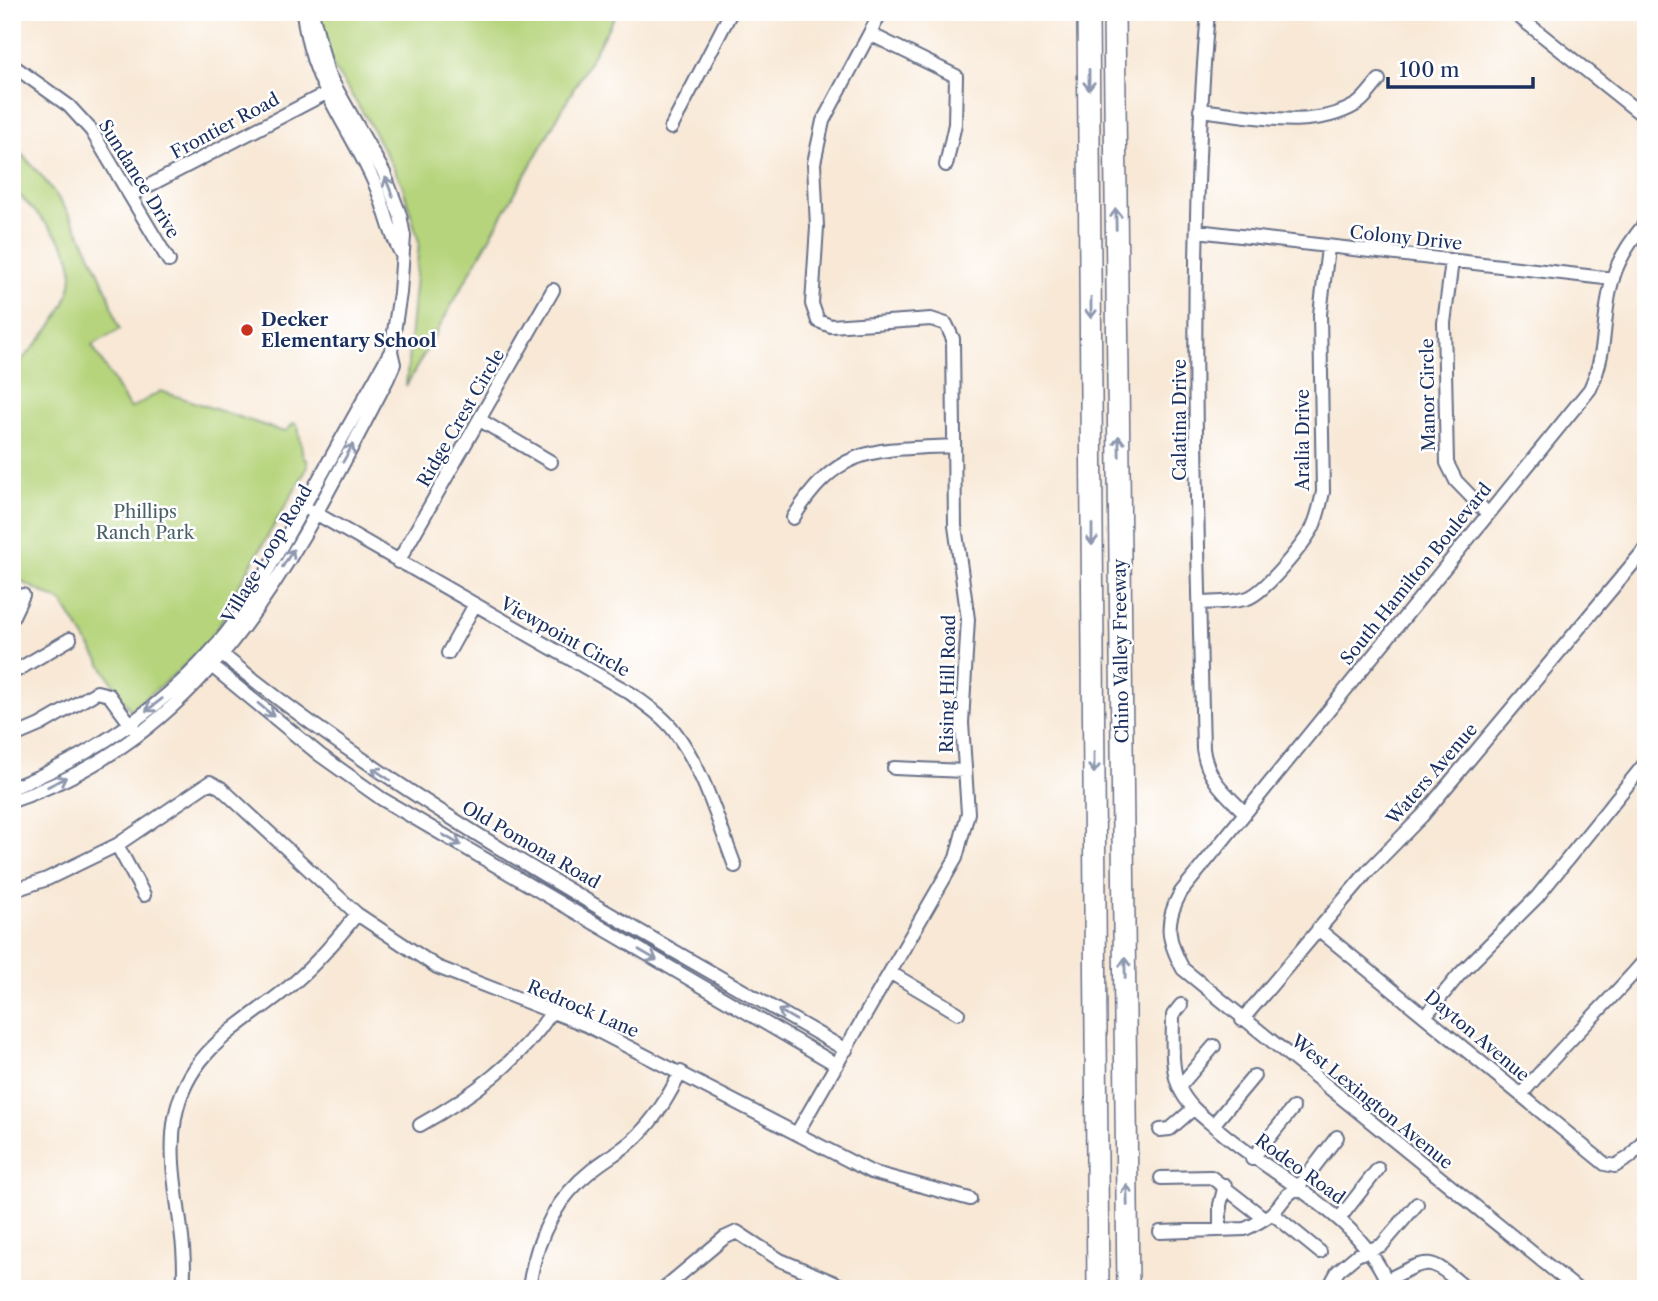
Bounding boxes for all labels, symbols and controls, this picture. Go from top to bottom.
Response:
scale bar [1388,46,1534,90]
text: 100 m [1399,57,1460,82]
one-way arrow [1082,69,1096,92]
street label: Frontier Road [167,88,283,164]
street label: Sundance Drive [94,116,184,242]
one-way arrow [382,177,395,198]
one-way arrow [1110,208,1123,231]
street label: Colony Drive [1349,221,1463,255]
one-way arrow [1084,296,1098,319]
place label: Decker Elementary School [261,309,437,352]
marker: Decker Elementary School [239,322,255,338]
street label: Manor Circle [1416,338,1440,452]
street label: Ridge Crest Circle [413,345,509,491]
street label: Calatina Drive [1169,359,1191,481]
street label: Aralia Drive [1292,389,1314,492]
one-way arrow [1112,435,1126,458]
one-way arrow [342,443,355,464]
street label: South Hamilton Boulevard [1336,478,1496,670]
street label: Village Loop Road [217,481,317,628]
park label: Phillips Ranch Park [96,501,196,544]
one-way arrow [1086,524,1099,547]
one-way arrow [282,549,296,569]
street label: Chino Valley Freeway [1108,557,1134,744]
street label: Viewpoint Circle [495,592,634,682]
street label: Rising Hill Road [936,615,960,753]
one-way arrow [145,698,163,713]
one-way arrow [256,702,274,718]
street label: Waters Avenue [1381,719,1482,830]
one-way arrow [1087,751,1101,774]
one-way arrow [372,767,391,781]
one-way arrow [46,775,67,789]
street label: Old Pomona Road [458,796,604,894]
one-way arrow [441,833,461,847]
one-way arrow [638,948,658,962]
one-way arrow [1118,956,1131,979]
street label: Redrock Lane [524,976,642,1042]
street label: Dayton Avenue [1420,986,1534,1086]
one-way arrow [777,1008,797,1022]
street label: West Lexington Avenue [1286,1029,1457,1174]
street label: Rodeo Road [1251,1129,1349,1209]
one-way arrow [1120,1184,1134,1207]

